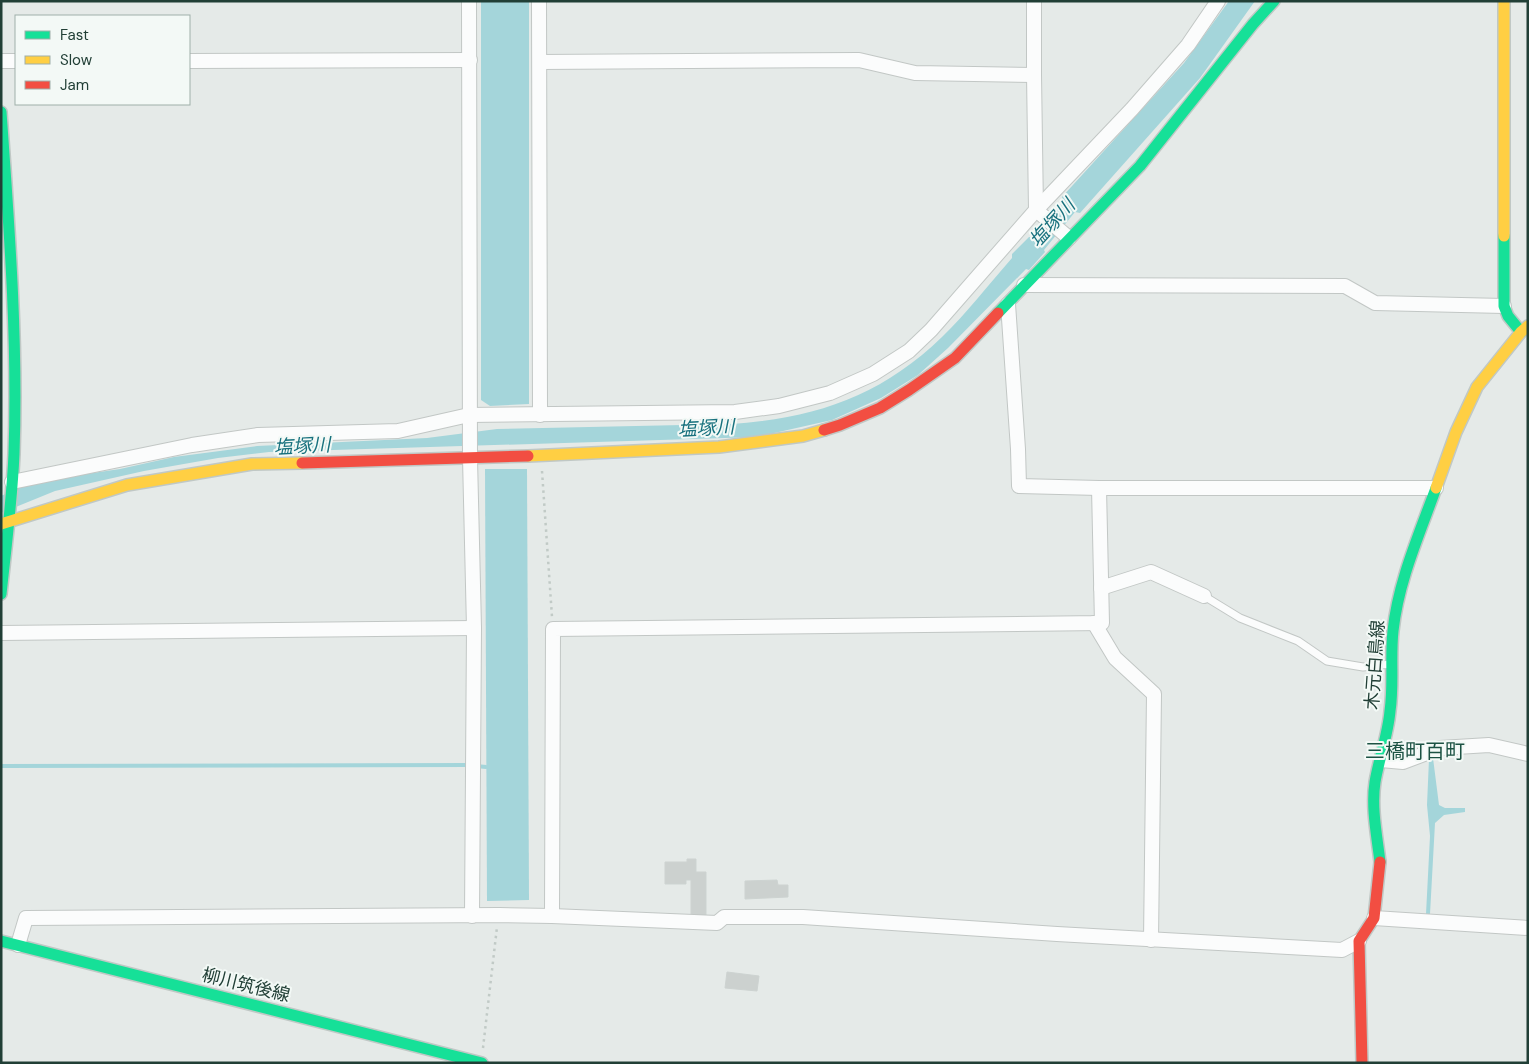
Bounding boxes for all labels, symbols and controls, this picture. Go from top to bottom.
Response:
legend [15,15,190,105]
text: Fast [60,25,89,45]
text: Slow [60,50,93,70]
text: Jam [60,75,89,95]
water label: 塩塚川 [1024,192,1082,253]
water label: 塩塚川 [677,414,737,442]
water label: 塩塚川 [273,432,333,460]
street label: 木元白鳥線 [1360,619,1390,711]
district label: 三橋町百町 [1365,738,1465,764]
street label: 柳川筑後線 [199,962,293,1008]

